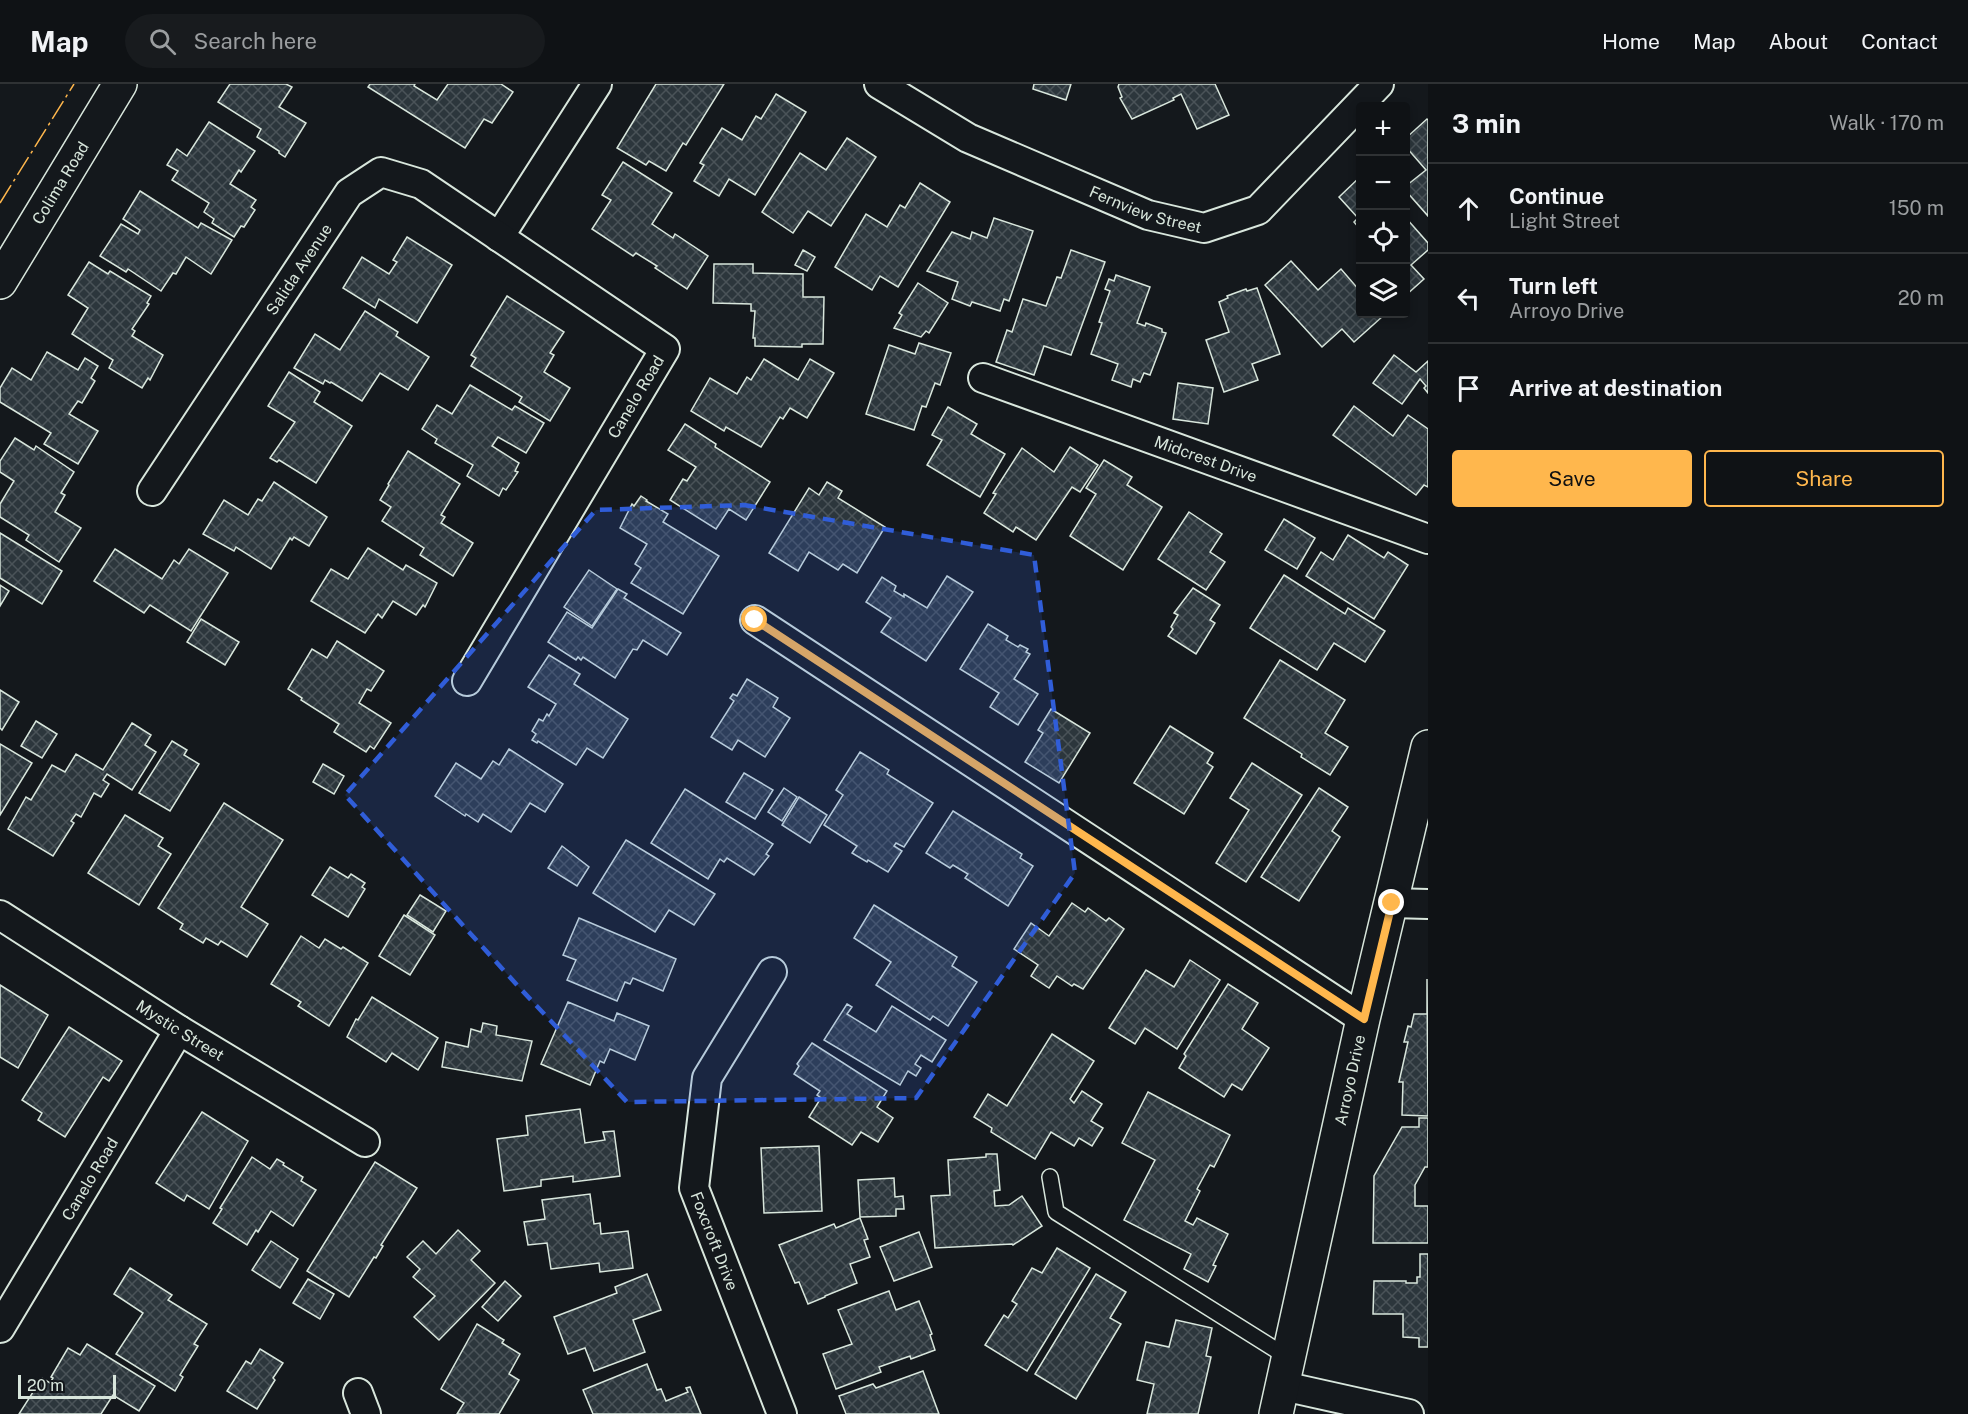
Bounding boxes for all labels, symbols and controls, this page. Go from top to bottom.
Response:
search box [125,14,545,68]
text: Map [30,25,89,58]
icon: search [146,25,179,58]
text: Search here [194,28,317,54]
text: Home [1602,29,1660,54]
text: Map [1693,29,1736,54]
text: About [1769,29,1828,54]
text: Contact [1861,29,1938,54]
map controls [1356,102,1410,318]
button: + [1356,102,1410,156]
text: 3 min [1452,108,1521,139]
text: Walk · 170 m [1829,111,1944,135]
street label: Colima Road [28,138,92,228]
button: − [1356,156,1410,210]
street label: Fernview Street [1087,182,1204,237]
text: Continue [1509,183,1604,209]
icon: ahead [1452,192,1485,225]
text: 150 m [1889,196,1944,220]
text: Light Street [1509,209,1620,233]
button: locate [1356,210,1410,264]
street label: Salida Avenue [262,220,336,318]
button: layers [1356,264,1410,318]
text: Turn left [1509,273,1598,299]
icon: left [1452,282,1485,315]
text: 20 m [1898,286,1944,310]
text: Arroyo Drive [1509,299,1624,323]
street label: Canelo Road [604,352,668,442]
icon: arrive [1452,372,1485,405]
text: Arrive at destination [1509,375,1722,401]
street label: Midcrest Drive [1152,431,1260,486]
button: Save [1452,450,1692,507]
button: Share [1704,450,1944,507]
route start [741,606,767,632]
route end [1378,889,1404,915]
street label: Mystic Street [133,996,228,1065]
street label: Arroyo Drive [1330,1033,1369,1127]
street label: Canelo Road [57,1134,122,1224]
street label: Foxcroft Drive [687,1189,742,1293]
scale bar [18,1372,116,1400]
text: 20 m [27,1376,64,1395]

